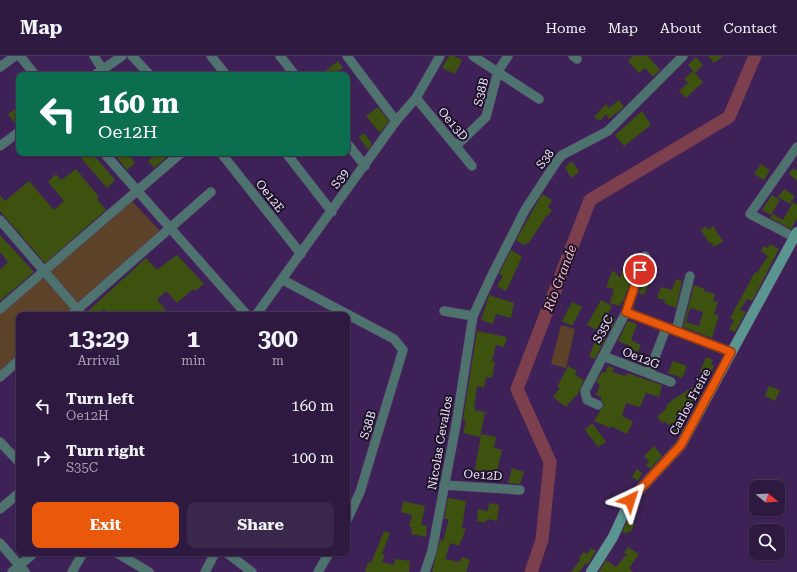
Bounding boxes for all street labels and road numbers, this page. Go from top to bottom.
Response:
street label: S38B [471,76,491,108]
street label: Oe13D [435,105,471,143]
street label: S38 [533,146,557,172]
street label: S39 [328,166,352,192]
street label: Oe12E [253,177,287,215]
street label: S35C [590,312,616,345]
street label: Oe12G [620,344,662,372]
street label: Carlos Freire [667,366,714,438]
street label: Nicolas Cevallos [425,395,455,491]
street label: S38B [357,409,379,441]
street label: Oe12D [463,467,503,483]

